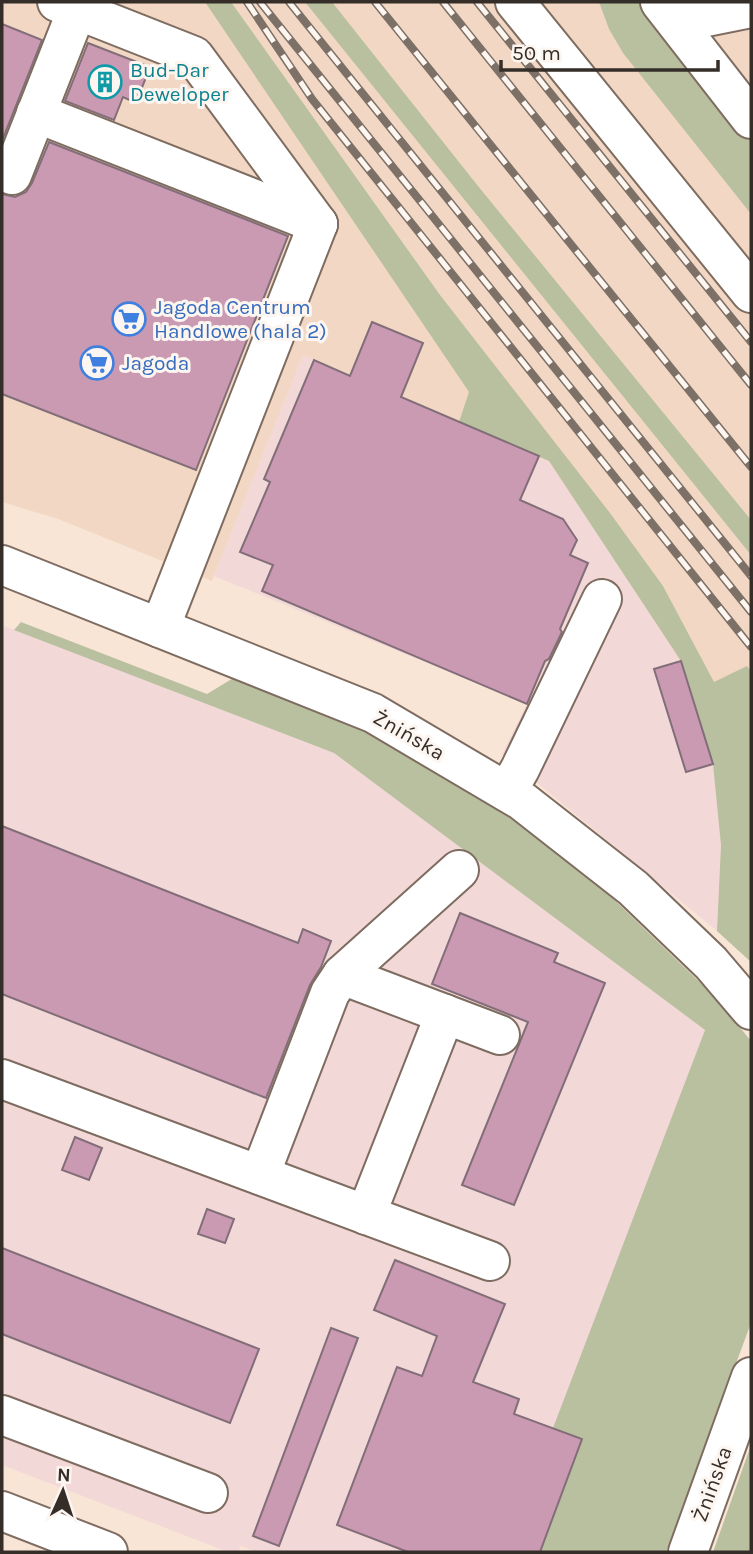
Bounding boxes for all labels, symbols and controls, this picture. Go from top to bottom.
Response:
scale bar [501,28,718,72]
text: 50 m [512,41,561,65]
place label: Bud-Dar Deweloper [130,58,229,106]
building icon: Bud-Dar Deweloper [86,63,124,101]
place label: Jagoda Centrum Handlowe (hala 2) [154,295,327,343]
supermarket icon: Jagoda Centrum Handlowe (hala 2) [110,300,148,338]
supermarket icon: Jagoda [78,344,116,382]
place label: Jagoda [122,351,189,375]
street label: Żnińska [369,705,449,765]
street label: Żnińska [687,1443,737,1525]
north arrow [28,1456,98,1526]
text: N [56,1464,71,1486]

